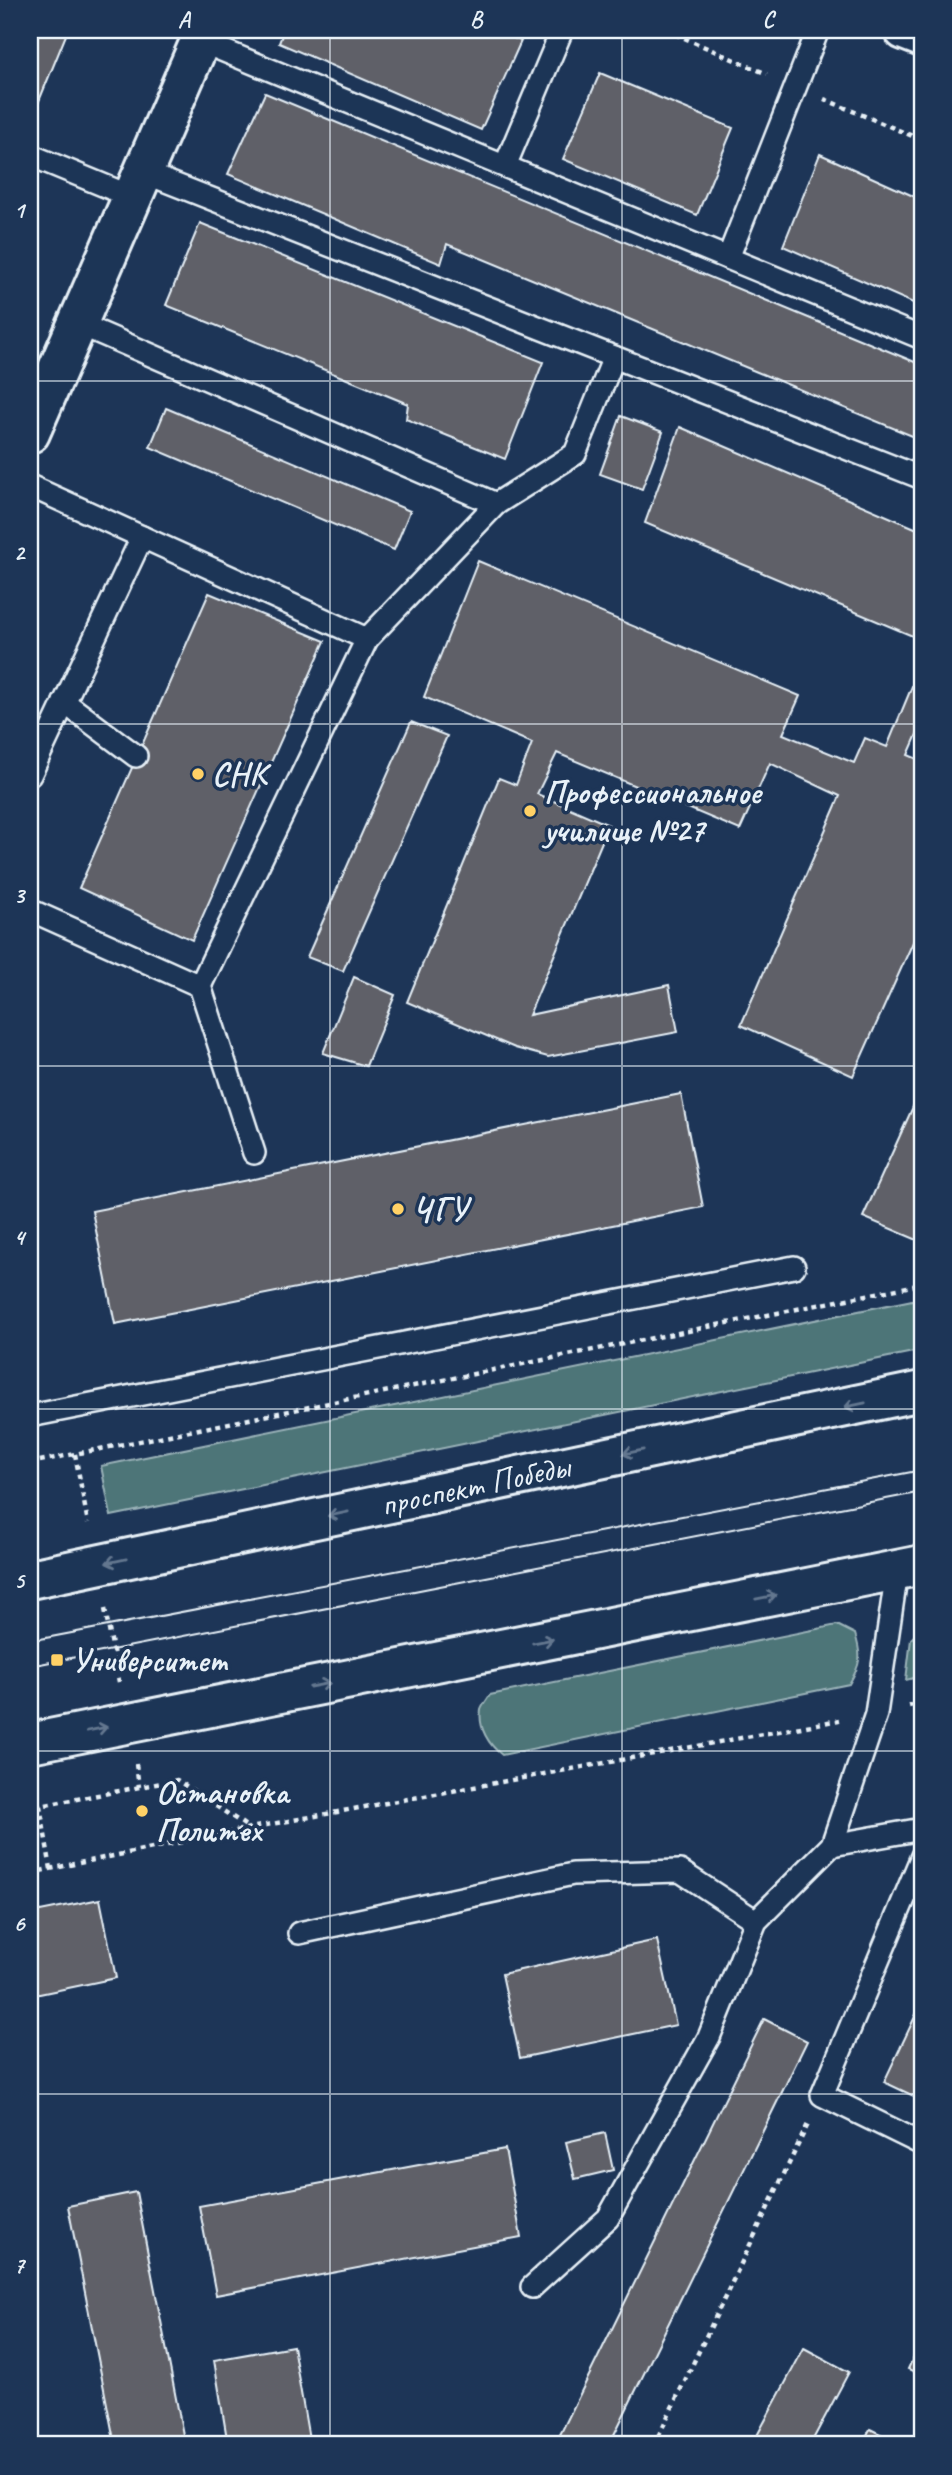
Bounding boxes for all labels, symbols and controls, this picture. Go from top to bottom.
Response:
text: A [178,5,192,34]
text: B [470,5,484,34]
text: C [763,5,777,34]
text: 1 [14,196,27,225]
text: 2 [14,538,27,567]
place label: СНК [212,753,272,795]
marker: СНК [190,766,206,782]
place label: Профессиональное училище №27 [541,771,763,851]
marker: Профессиональное училище №27 [522,803,538,819]
text: 3 [14,881,27,910]
place label: ЧГУ [412,1188,472,1230]
marker: ЧГУ [390,1201,406,1217]
text: 4 [14,1223,27,1252]
one-way arrow [844,1399,867,1413]
street label: проспект Победы [377,1444,576,1526]
one-way arrow [622,1445,645,1459]
one-way arrow [327,1507,350,1521]
one-way arrow [105,1554,128,1568]
text: 5 [14,1566,26,1595]
one-way arrow [754,1589,777,1603]
one-way arrow [531,1634,554,1647]
place label: Университет [71,1639,229,1681]
marker: Университет [49,1652,65,1668]
one-way arrow [308,1678,331,1692]
one-way arrow [85,1722,108,1736]
place label: Остановка Политех [156,1771,291,1851]
marker: Остановка Политех [134,1803,150,1819]
text: 6 [14,1909,27,1938]
text: 7 [14,2251,27,2280]

